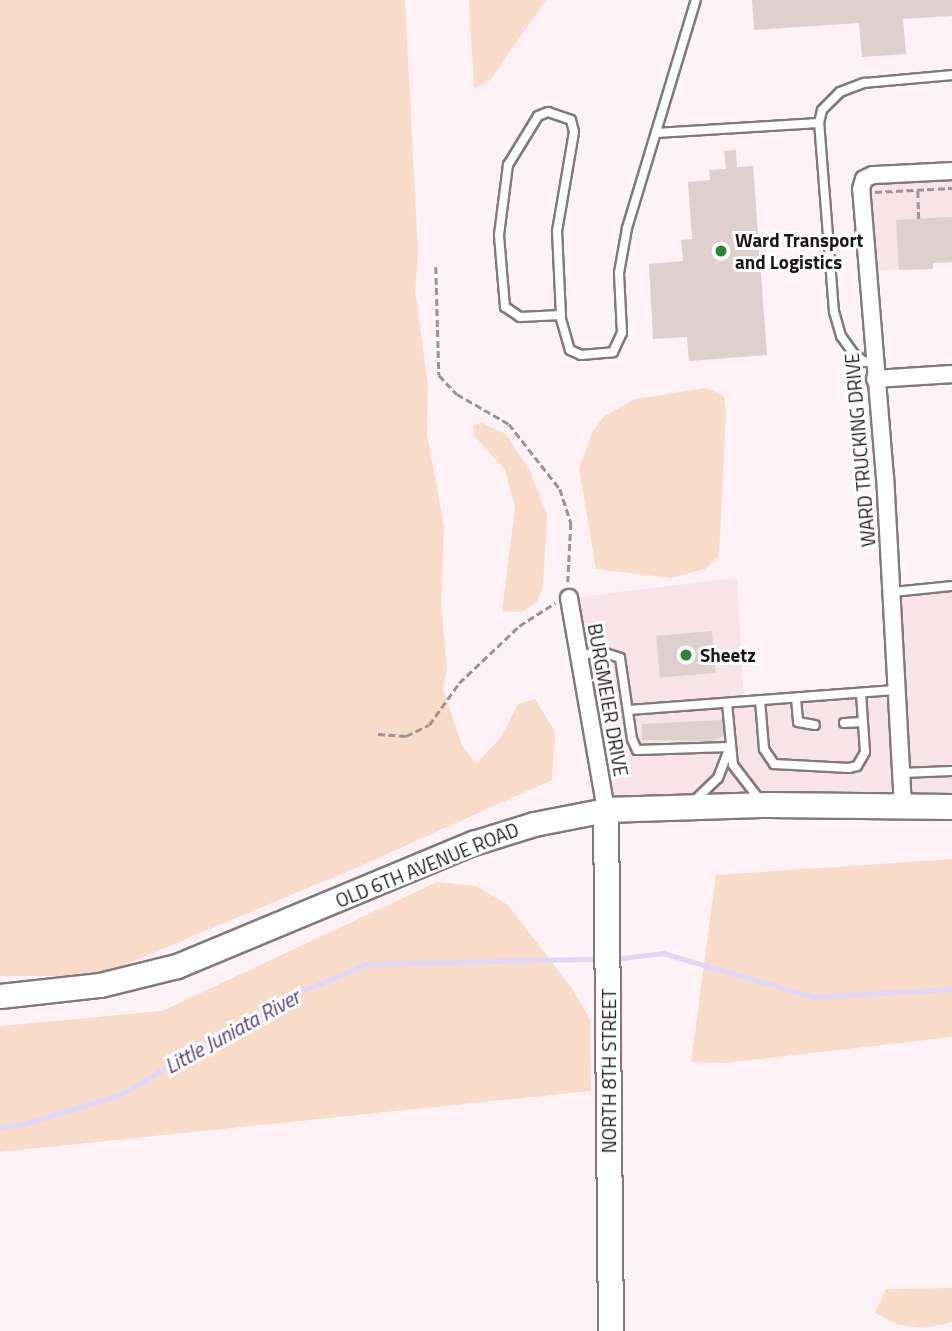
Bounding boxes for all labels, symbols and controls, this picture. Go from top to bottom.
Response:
place label: Ward Transport and Logistics [735,229,863,273]
marker: Ward Transport and Logistics [713,243,729,259]
street label: WARD TRUCKING DRIVE [840,352,880,548]
street label: BURGMEIER DRIVE [583,622,633,778]
place label: Sheetz [700,644,756,666]
marker: Sheetz [678,647,694,663]
street label: OLD 6TH AVENUE ROAD [332,818,522,912]
water label: Little Juniata River [160,984,304,1078]
street label: NORTH 8TH STREET [598,989,620,1153]

